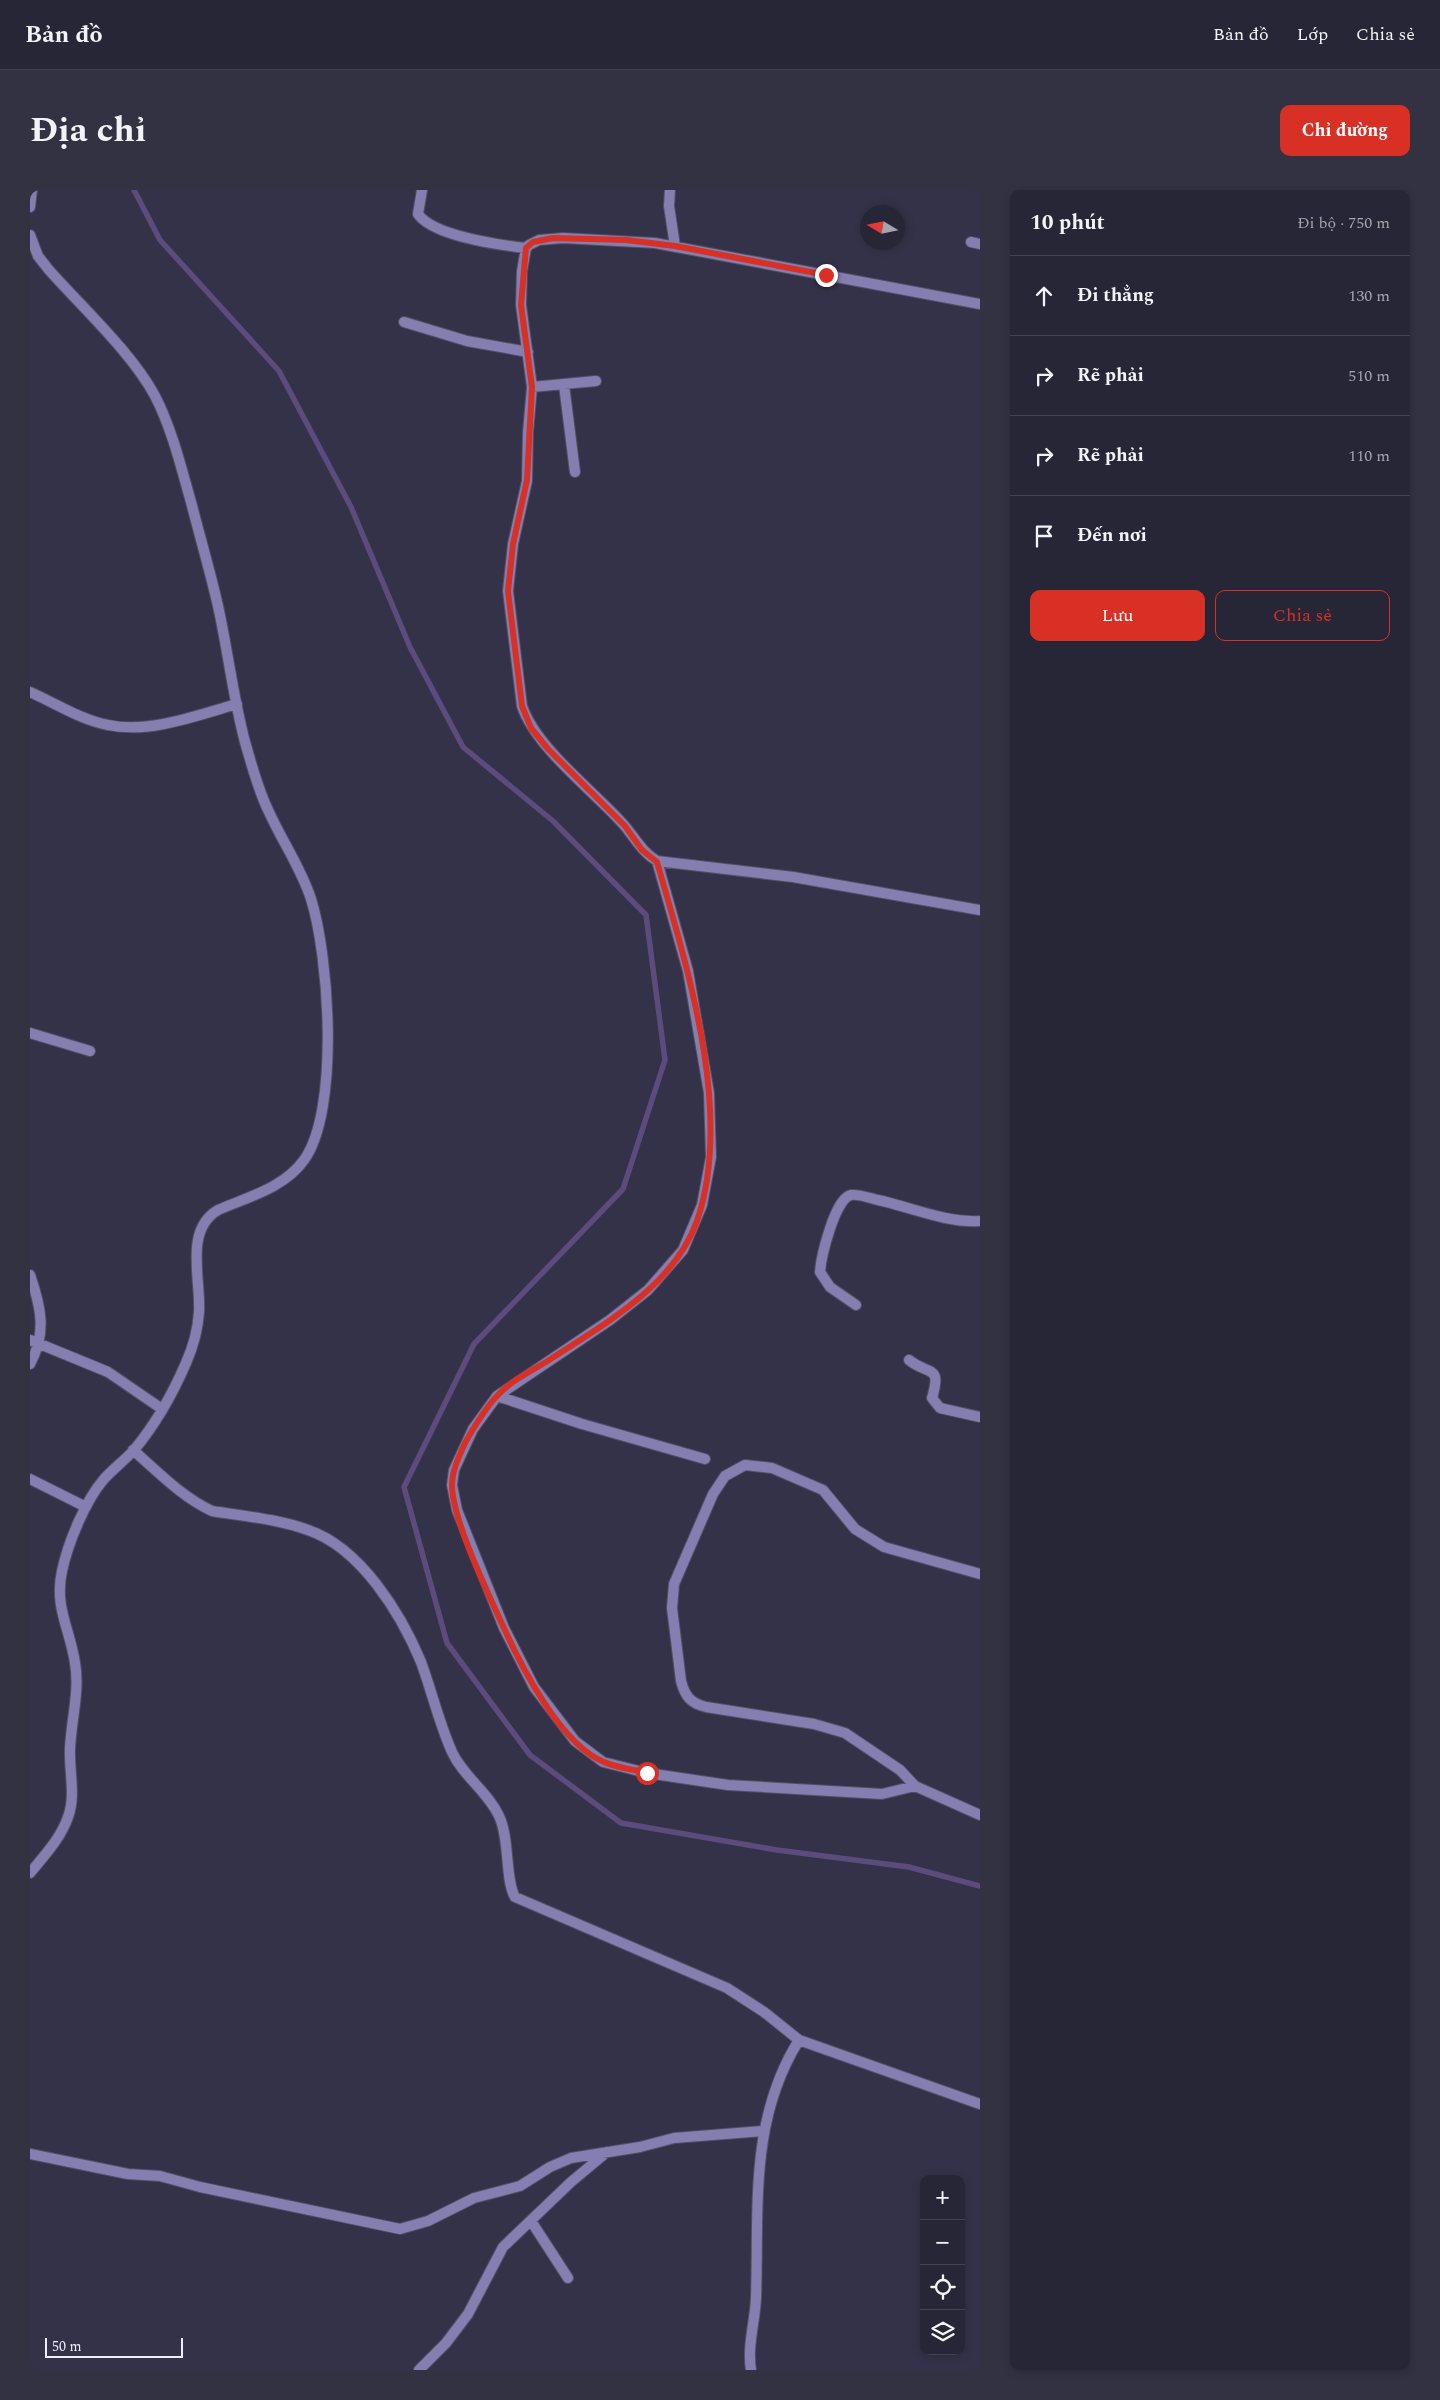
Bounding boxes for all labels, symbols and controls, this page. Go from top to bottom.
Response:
text: Bản đồ [25,17,103,53]
text: Bản đồ [1213,21,1269,48]
text: Lớp [1297,21,1328,48]
text: Chia sẻ [1356,21,1415,48]
text: Địa chỉ [30,104,146,157]
button: Chỉ đường [1280,105,1410,156]
north arrow [860,205,905,250]
text: 10 phút [1030,207,1105,239]
text: Đi bộ · 750 m [1297,211,1390,235]
route end [815,264,838,287]
text: Đi thẳng [1077,281,1154,310]
icon: ahead [1030,282,1058,310]
text: 130 m [1348,284,1390,308]
text: Rẽ phải [1077,361,1144,390]
icon: right [1030,362,1058,390]
text: 510 m [1348,364,1390,388]
text: Rẽ phải [1077,441,1144,470]
icon: right [1030,442,1058,470]
text: 110 m [1348,444,1390,468]
text: Đến nơi [1077,521,1147,550]
icon: arrive [1030,522,1058,550]
button: Lưu [1030,590,1205,641]
button: Chia sẻ [1215,590,1390,641]
route start [636,1762,659,1785]
map controls [920,2175,965,2355]
button: + [920,2175,965,2220]
button: − [920,2220,965,2265]
button: locate [920,2265,965,2310]
button: layers [920,2310,965,2355]
scale bar [45,2335,182,2358]
text: 50 m [52,2336,82,2357]

